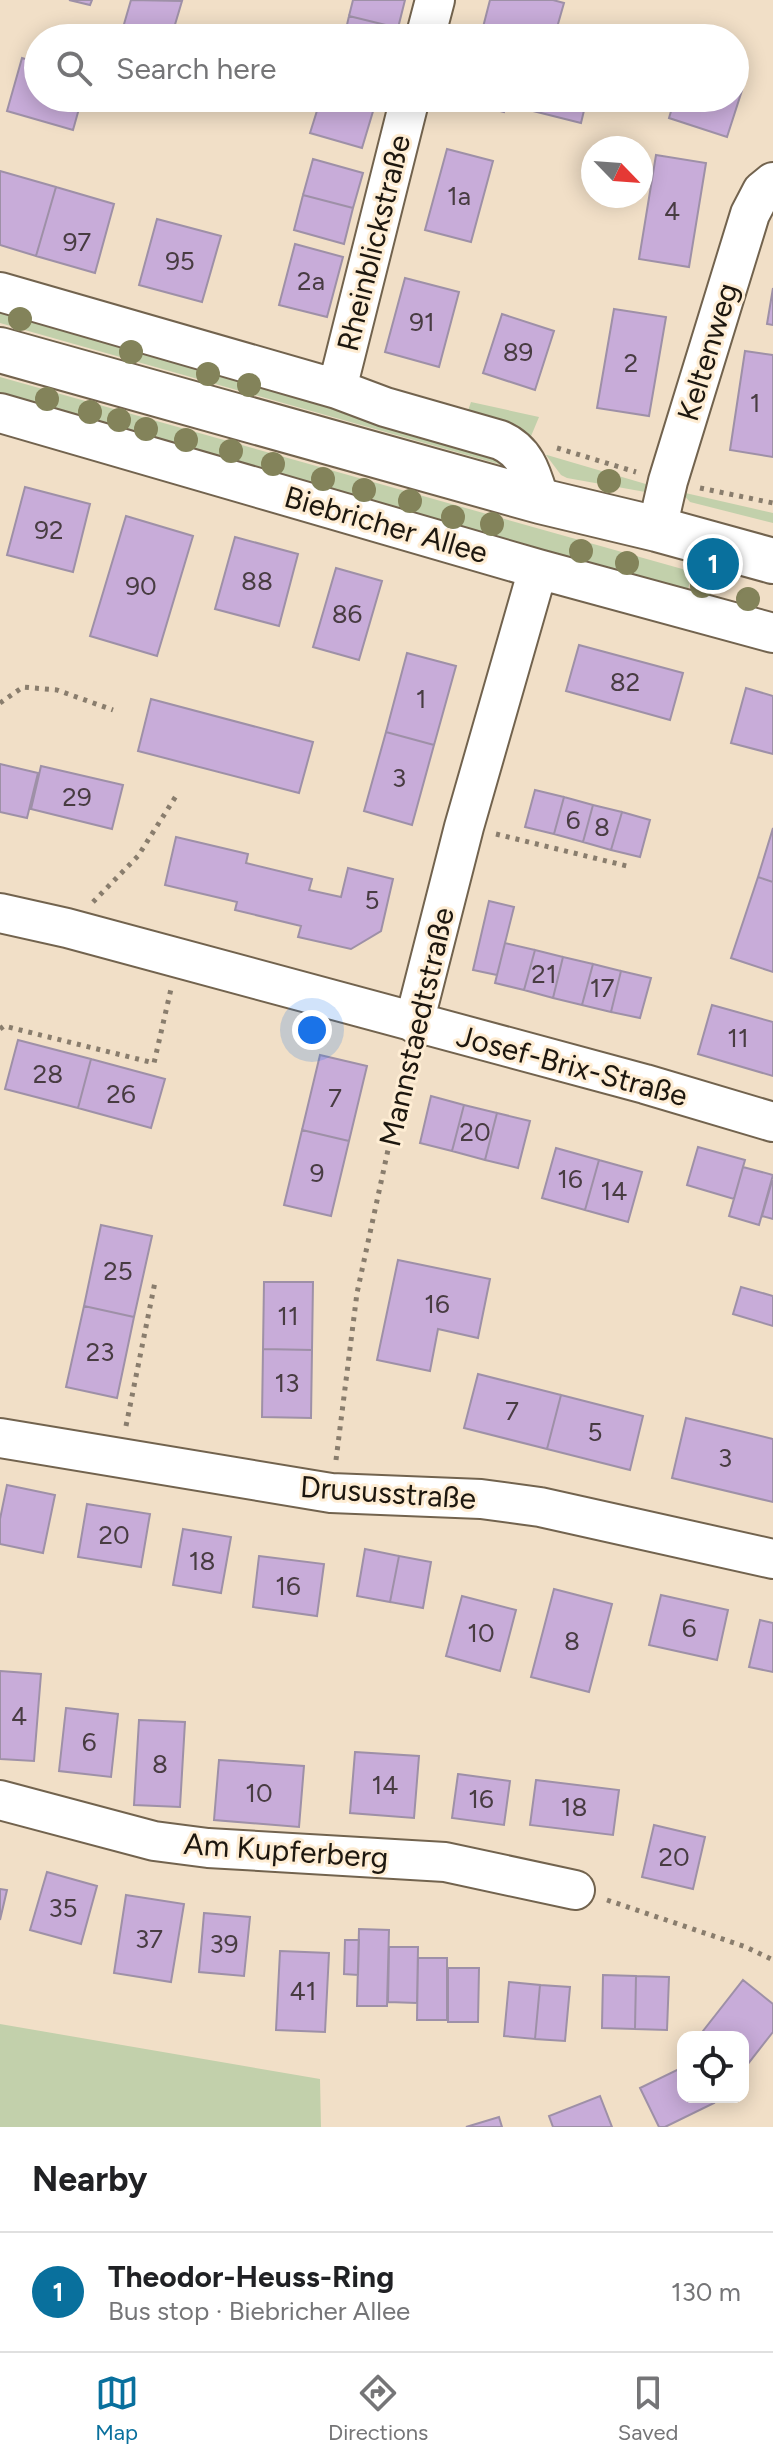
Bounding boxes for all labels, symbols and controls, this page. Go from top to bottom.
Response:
search box [24,24,749,112]
icon: search [52,46,96,90]
text: Search here [116,50,276,87]
street label: Rheinblickstraße [329,131,418,355]
north arrow [581,136,653,208]
house number: 1a [447,180,471,212]
house number: 4 [664,195,680,227]
house number: 97 [63,226,91,258]
house number: 95 [165,245,195,277]
house number: 2a [297,265,325,297]
street label: Keltenweg [669,278,746,425]
house number: 91 [409,306,435,338]
house number: 89 [503,336,533,368]
house number: 2 [624,347,638,379]
house number: 1 [750,387,760,419]
street label: Biebricher Allee [280,478,492,571]
house number: 92 [34,514,64,546]
pin: 1 [687,534,739,594]
house number: 88 [241,565,273,597]
house number: 90 [125,570,157,602]
house number: 86 [332,598,362,630]
house number: 82 [610,666,640,698]
house number: 1 [416,683,426,715]
house number: 3 [392,762,406,794]
house number: 29 [62,781,92,813]
house number: 6 [566,804,580,836]
house number: 8 [594,811,610,843]
house number: 5 [365,884,379,916]
street label: Mannstaedtstraße [371,904,462,1150]
house number: 21 [531,958,557,990]
house number: 17 [590,972,614,1004]
your location [292,1010,332,1050]
street label: Josef-Brix-Straße [453,1017,692,1114]
house number: 11 [727,1022,749,1054]
house number: 28 [33,1058,63,1090]
house number: 26 [106,1078,136,1110]
house number: 7 [328,1082,342,1114]
house number: 20 [459,1116,491,1148]
house number: 9 [310,1157,324,1189]
house number: 16 [557,1163,583,1195]
house number: 14 [601,1175,627,1207]
house number: 25 [103,1255,133,1287]
house number: 16 [424,1288,450,1320]
house number: 11 [277,1300,299,1332]
house number: 23 [86,1336,114,1368]
house number: 13 [275,1367,299,1399]
house number: 7 [505,1395,519,1427]
house number: 5 [588,1416,602,1448]
house number: 3 [718,1442,732,1474]
street label: Drususstraße [299,1468,477,1517]
house number: 20 [98,1519,130,1551]
house number: 18 [189,1545,215,1577]
house number: 16 [275,1570,301,1602]
house number: 6 [682,1612,696,1644]
house number: 10 [467,1617,495,1649]
house number: 8 [564,1625,580,1657]
house number: 4 [11,1700,27,1732]
house number: 6 [82,1726,96,1758]
house number: 8 [152,1748,168,1780]
house number: 14 [372,1769,398,1801]
house number: 10 [245,1777,273,1809]
house number: 16 [468,1783,494,1815]
house number: 18 [561,1791,587,1823]
street label: Am Kupferberg [182,1825,390,1876]
house number: 20 [658,1841,690,1873]
house number: 35 [48,1892,78,1924]
house number: 37 [135,1923,163,1955]
house number: 39 [210,1928,238,1960]
house number: 41 [290,1975,316,2007]
map controls [677,2031,749,2103]
button: locate [677,2031,749,2103]
text: Nearby [32,2159,147,2200]
text: Theodor-Heuss-Ring [108,2258,394,2295]
text: 1 [53,2276,63,2308]
text: 130 m [671,2276,741,2308]
text: Bus stop · Biebricher Allee [108,2295,410,2327]
tab: Map [95,2371,139,2446]
tab: Directions [328,2371,428,2446]
tab: Saved [618,2371,678,2446]

